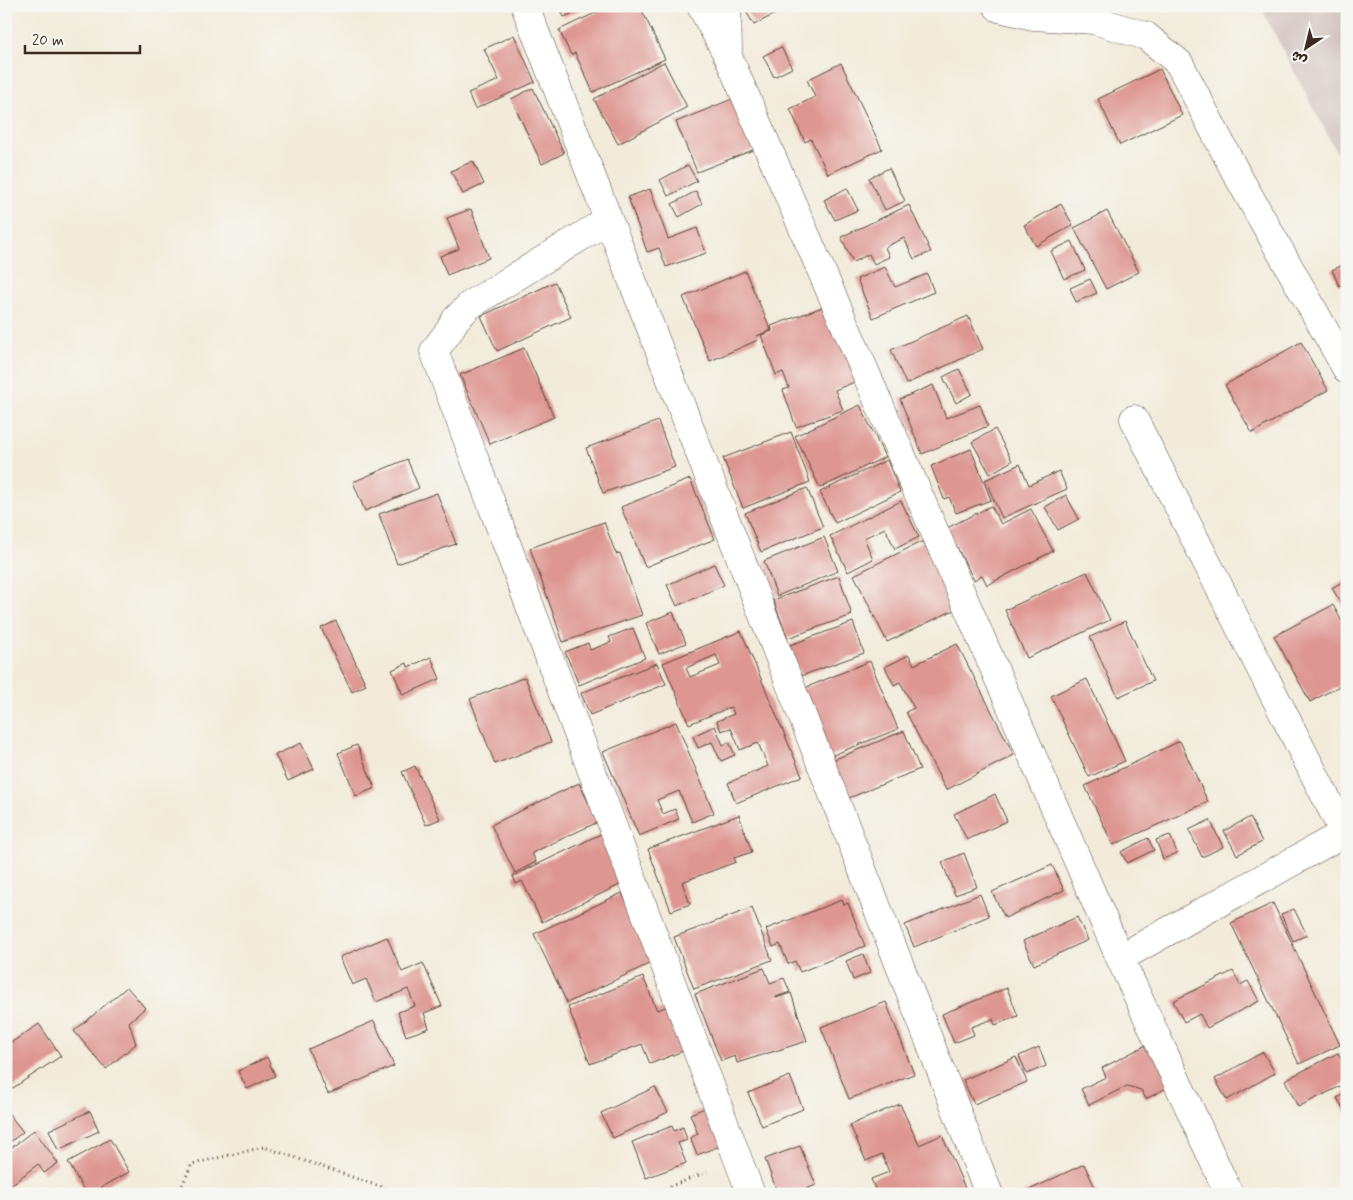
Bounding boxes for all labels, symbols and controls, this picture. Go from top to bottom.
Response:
scale bar [25,22,140,54]
north arrow [1280,22,1330,72]
text: 20 m [32,31,64,51]
text: ش [1288,46,1311,70]

